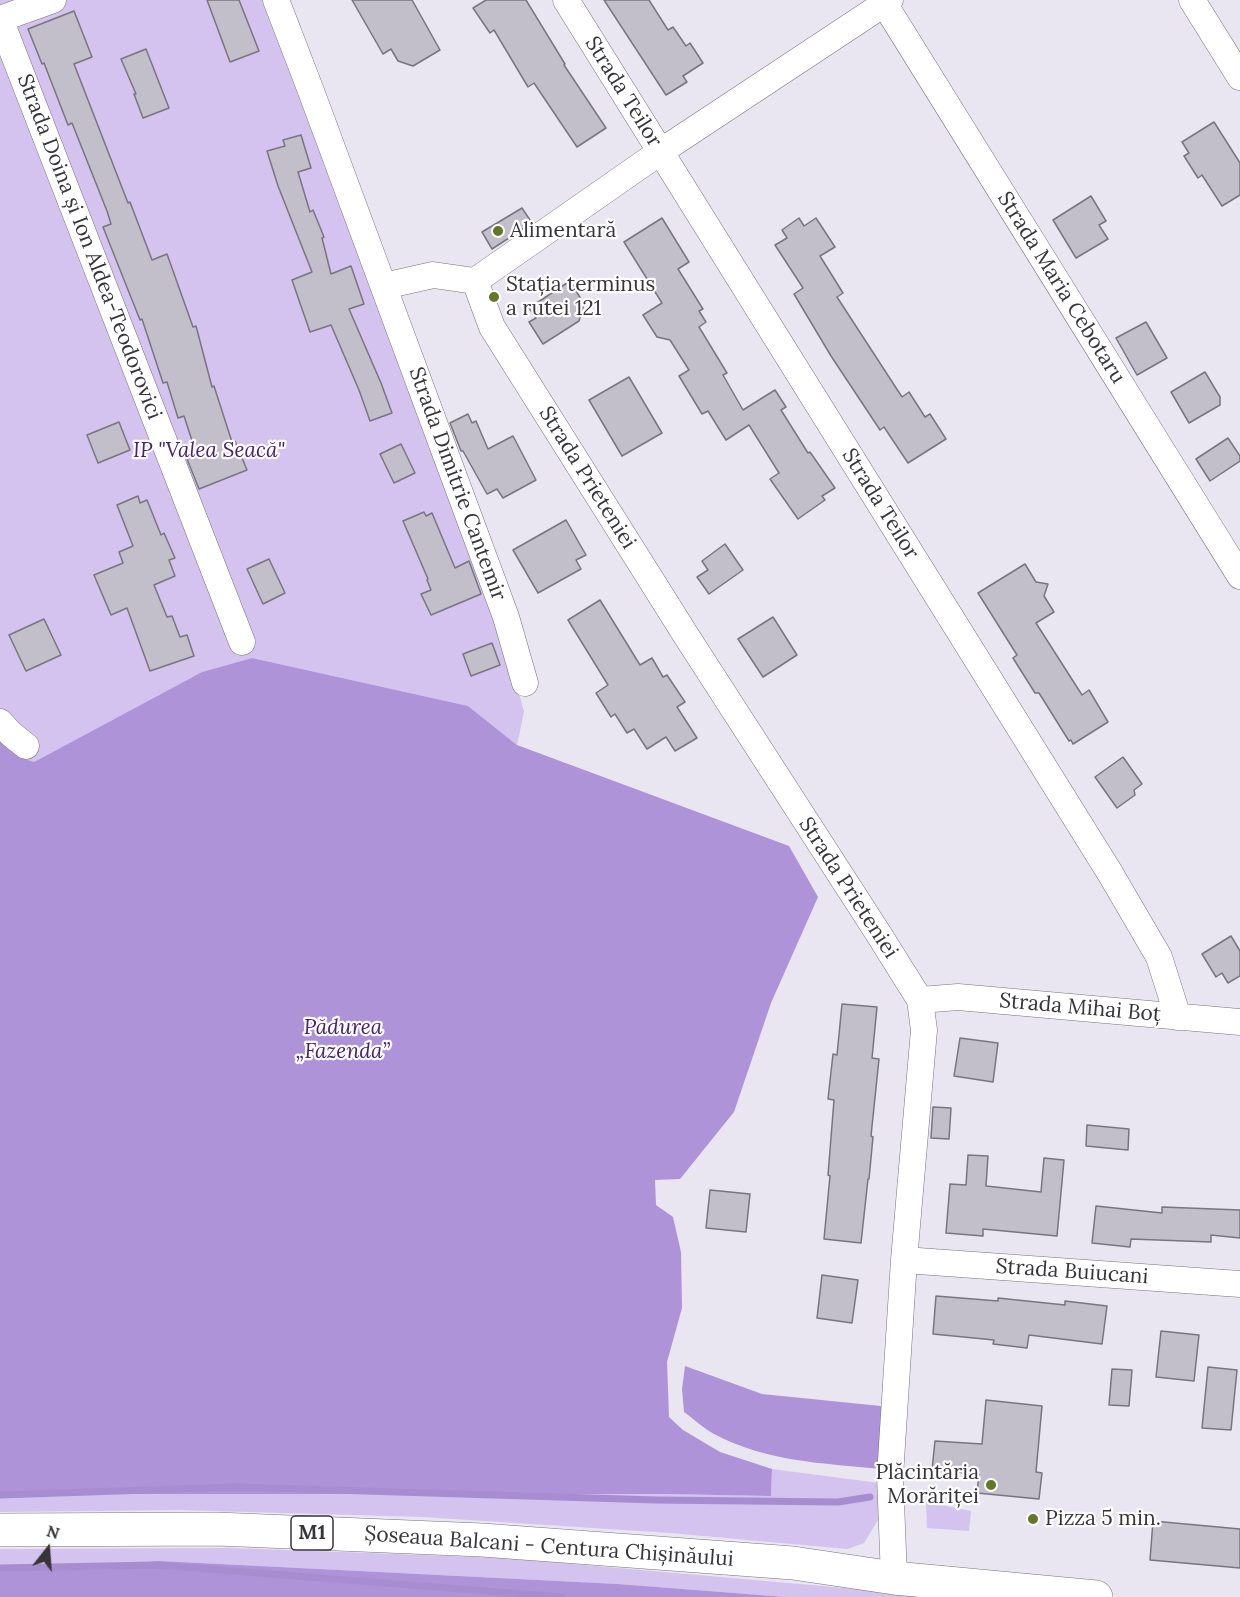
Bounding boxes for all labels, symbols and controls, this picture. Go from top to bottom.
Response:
street label: Strada Teilor [579,32,667,152]
street label: Strada Doina și Ion Aldea-Teodorovici [11,71,167,423]
street label: Strada Maria Cebotaru [992,187,1130,389]
place label: Alimentară [510,218,616,244]
marker: Alimentară [491,224,505,238]
place label: Stația terminus a rutei 121 [506,272,655,322]
marker: Stația terminus a rutei 121 [487,290,501,304]
street label: Strada Dimitrie Cantemir [403,364,511,604]
street label: Strada Prieteniei [533,402,641,554]
park label: IP "Valea Seacă" [133,438,285,464]
street label: Strada Teilor [836,444,924,564]
street label: Strada Prieteniei [793,813,903,963]
street label: Strada Mihai Boț [998,988,1162,1028]
park label: Pădurea „Fazenda” [296,1015,390,1065]
street label: Strada Buiucani [995,1254,1149,1290]
place label: Plăcintăria Morăriței [875,1460,979,1510]
marker: Plăcintăria Morăriței [984,1478,998,1492]
place label: Pizza 5 min. [1045,1506,1161,1532]
marker: Pizza 5 min. [1026,1512,1040,1526]
road number: M1 [291,1516,333,1550]
north arrow [18,1519,78,1579]
text: N [44,1520,62,1543]
street label: Șoseaua Balcani - Centura Chișinăului [364,1522,734,1572]

